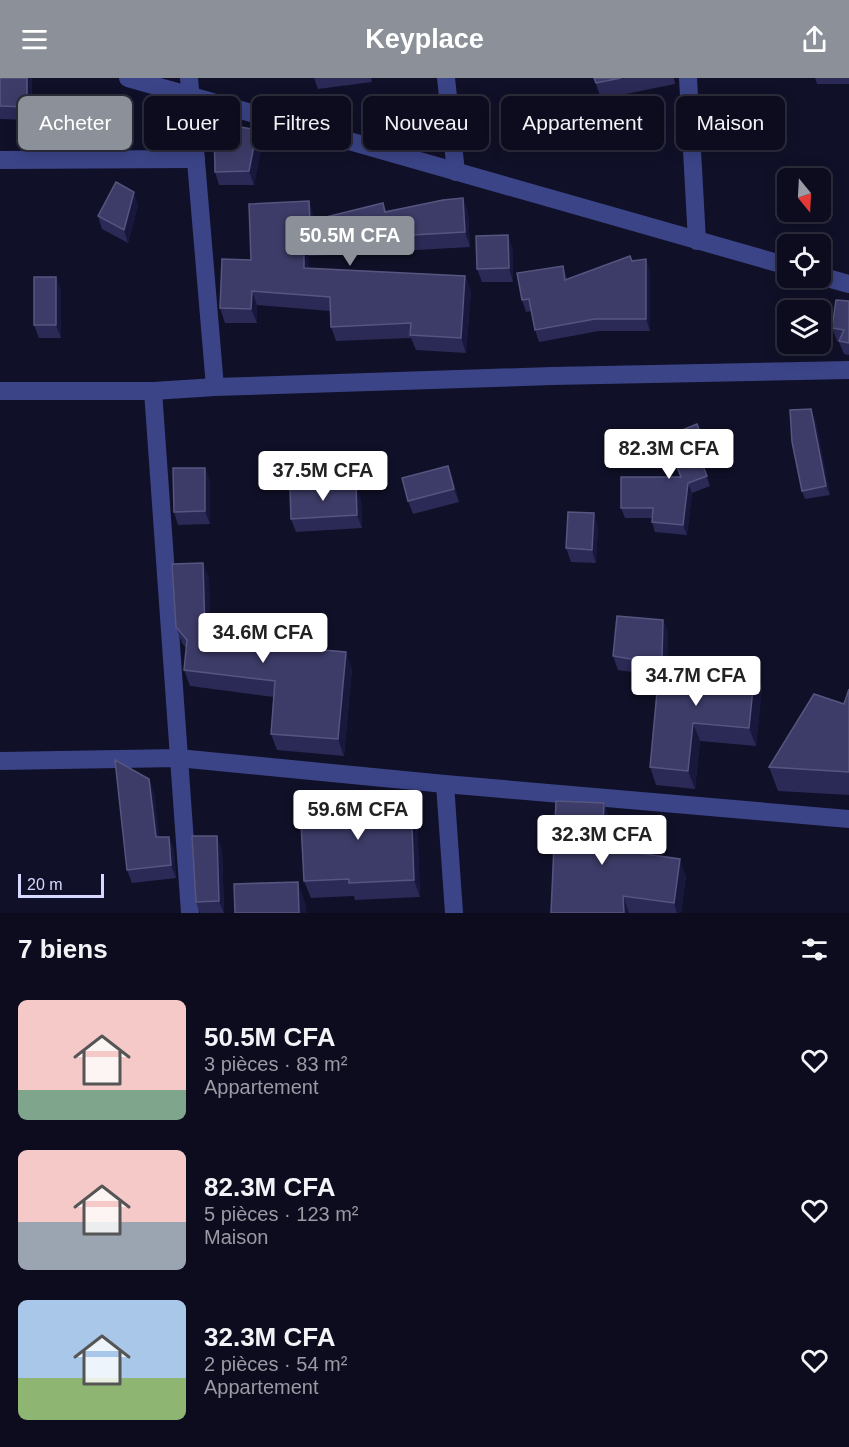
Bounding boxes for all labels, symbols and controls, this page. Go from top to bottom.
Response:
icon: menu [18,23,51,56]
icon: share [798,23,831,56]
text: Keyplace [365,24,484,54]
chip: Acheter [18,96,132,150]
chip: Louer [144,96,240,150]
chip: Filtres [252,96,351,150]
chip: Nouveau [363,96,489,150]
chip: Appartement [501,96,664,150]
chip: Maison [676,96,785,150]
north arrow [777,168,831,222]
map controls [777,168,831,354]
pin: 50.5M CFA [281,216,419,267]
text: 50.5M CFA [299,224,401,246]
button: locate [777,234,831,288]
button: layers [777,300,831,354]
pin: 82.3M CFA [600,429,738,480]
text: 82.3M CFA [618,437,720,459]
pin: 37.5M CFA [254,451,392,502]
text: 37.5M CFA [272,459,374,481]
pin: 34.6M CFA [194,613,332,664]
text: 34.6M CFA [212,621,314,643]
pin: 34.7M CFA [627,656,765,707]
text: 34.7M CFA [645,664,747,686]
pin: 59.6M CFA [289,790,427,841]
text: 59.6M CFA [307,798,409,820]
pin: 32.3M CFA [533,815,671,866]
text: 32.3M CFA [551,823,653,845]
scale bar [18,871,104,898]
text: 20 m [27,876,63,893]
icon: filters [798,933,831,966]
text: 7 biens [18,934,108,964]
text: 50.5M CFA [204,1022,336,1052]
icon: home [66,1024,138,1096]
icon: heart [798,1044,831,1077]
text: 3 pièces · 83 m² [204,1053,347,1075]
text: Appartement [204,1076,319,1098]
text: 82.3M CFA [204,1172,336,1202]
icon: home [66,1174,138,1246]
icon: heart [798,1194,831,1227]
text: 5 pièces · 123 m² [204,1203,359,1225]
text: Maison [204,1226,268,1248]
text: 32.3M CFA [204,1322,336,1352]
icon: home [66,1324,138,1396]
icon: heart [798,1344,831,1377]
text: 2 pièces · 54 m² [204,1353,347,1375]
text: Appartement [204,1376,319,1398]

